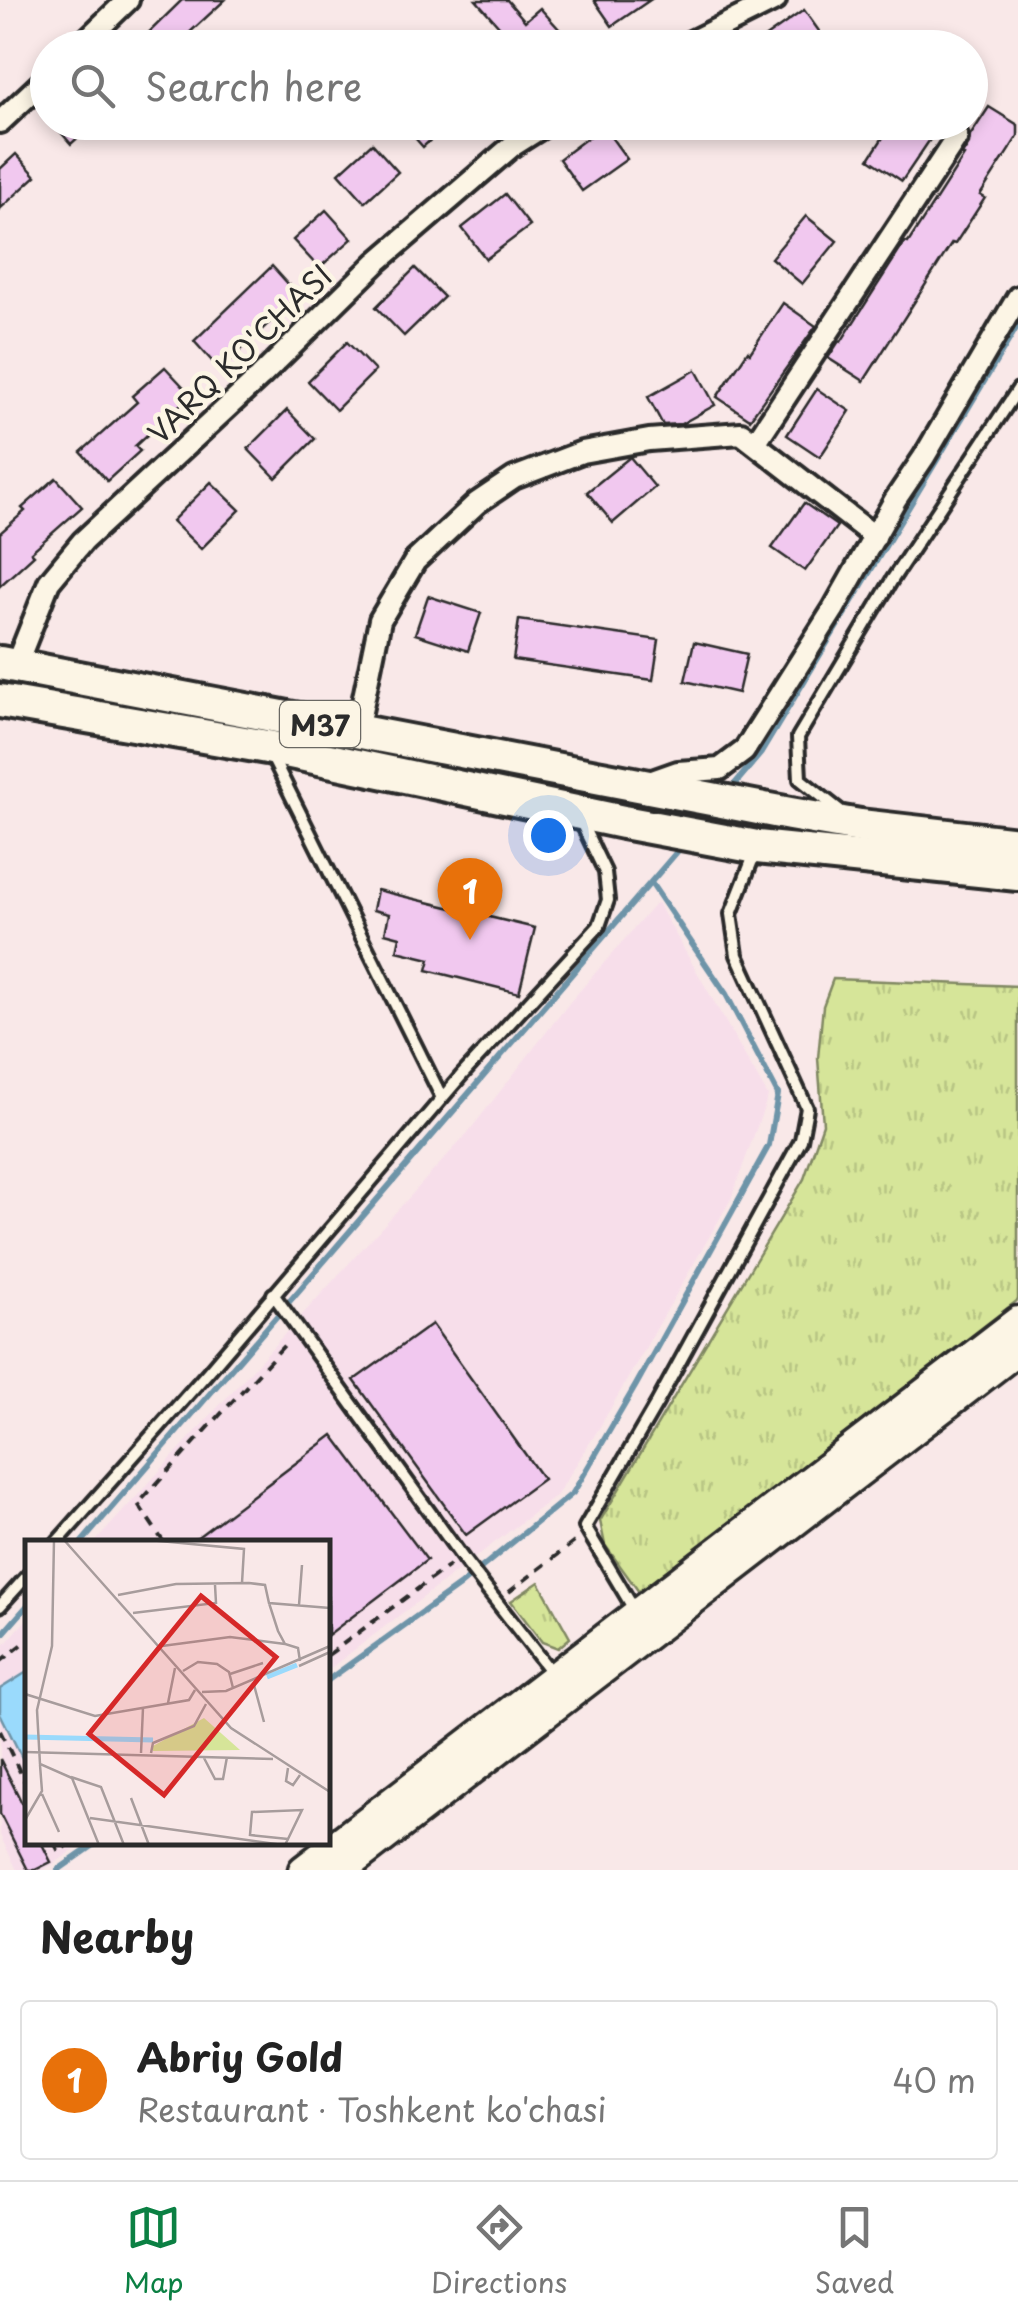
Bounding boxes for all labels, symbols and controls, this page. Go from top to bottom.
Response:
search box [30,30,988,140]
text: Search here [145,57,362,114]
icon: search [65,58,120,113]
street label: VARQ KO'CHASI [136,253,342,453]
road number: M37 [280,701,360,747]
your location [523,810,574,861]
pin: 1 [438,858,502,940]
inset map [25,1540,330,1845]
text: Nearby [40,1904,194,1967]
text: Abriy Gold [137,2028,343,2085]
text: 1 [67,2056,82,2104]
text: 40 m [892,2056,976,2104]
text: Restaurant · Toshkent ko'chasi [137,2085,607,2133]
tab: Map [124,2200,184,2303]
tab: Directions [431,2200,567,2303]
tab: Saved [815,2200,894,2303]

